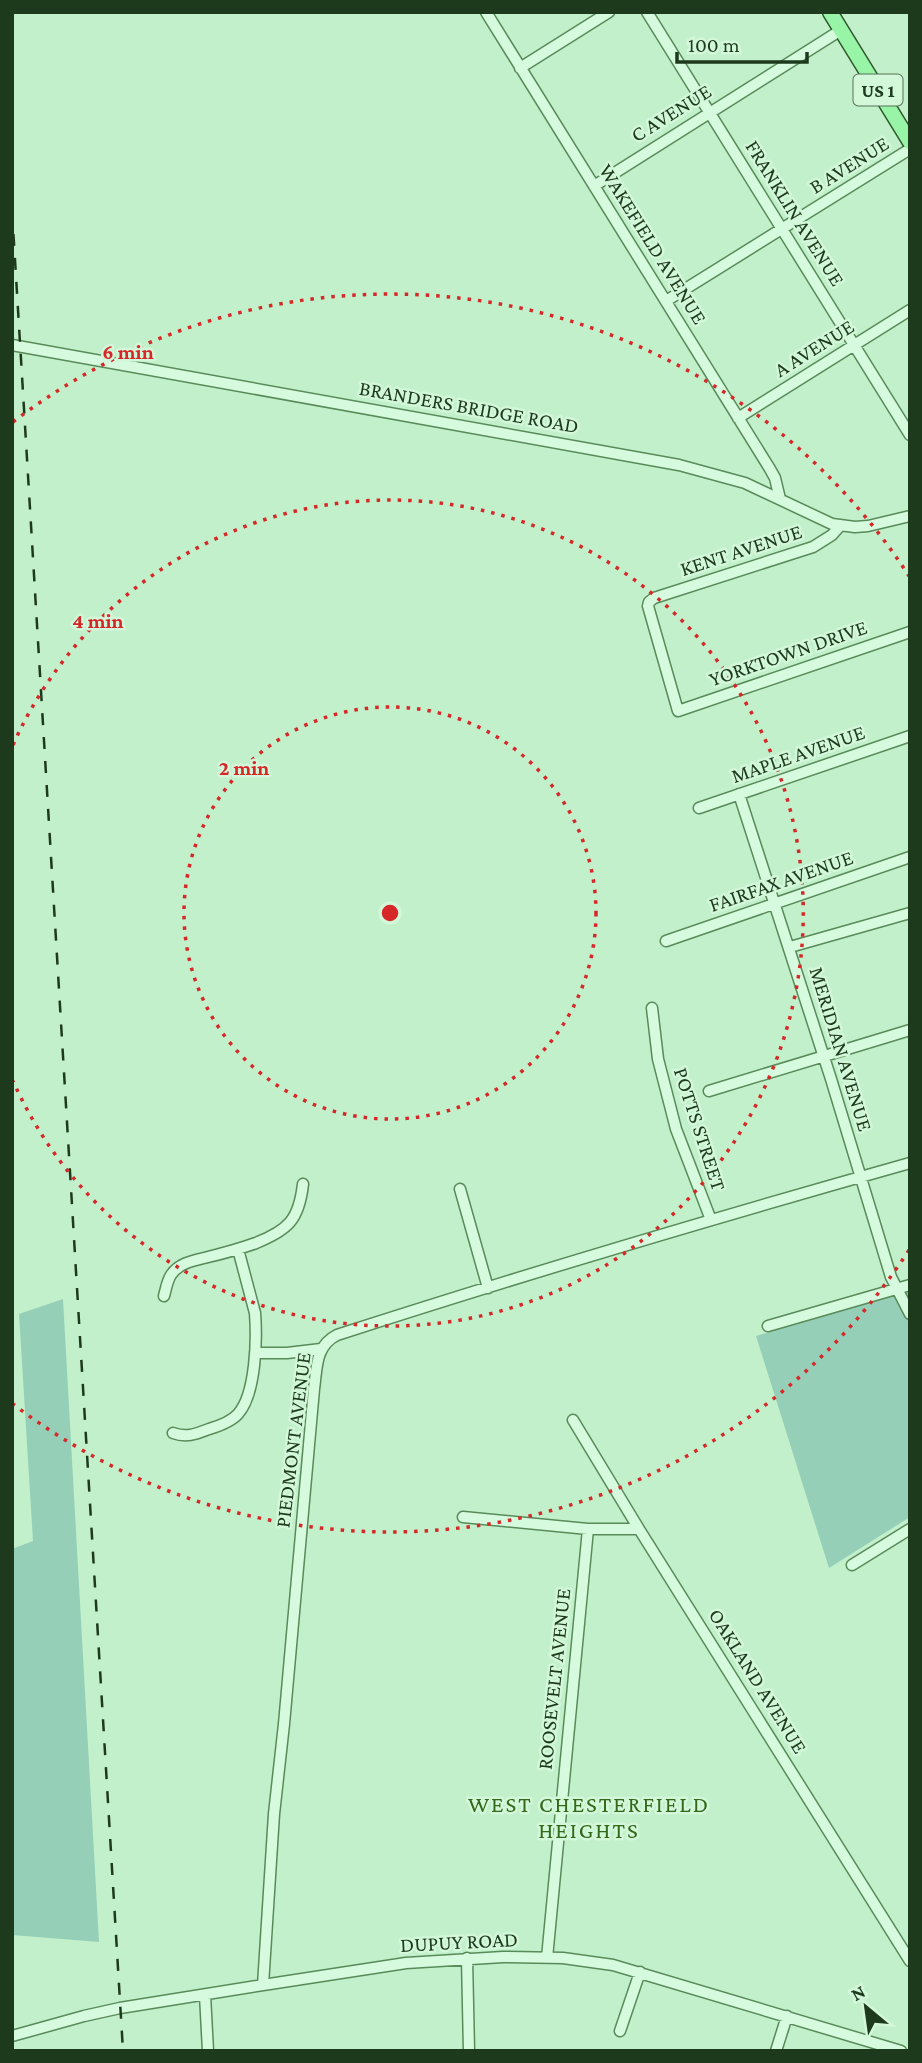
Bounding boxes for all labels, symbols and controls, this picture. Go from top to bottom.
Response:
scale bar [677,21,806,65]
text: 100 m [688,33,740,57]
road number: US 1 [854,74,903,106]
street label: C AVENUE [626,79,716,147]
street label: B AVENUE [805,131,893,199]
street label: FRANKLIN AVENUE [740,136,850,290]
street label: WAKEFIELD AVENUE [594,160,712,328]
street label: A AVENUE [770,314,858,382]
text: 6 min [102,340,154,364]
street label: BRANDERS BRIDGE ROAD [357,376,581,438]
street label: KENT AVENUE [677,519,805,581]
text: 4 min [72,609,124,633]
street label: YORKTOWN DRIVE [706,615,870,691]
street label: MAPLE AVENUE [728,720,868,788]
text: 2 min [219,756,269,780]
street label: FAIRFAX AVENUE [706,845,856,917]
centre of rings [378,901,402,925]
street label: MERIDIAN AVENUE [805,964,877,1134]
street label: POTTS STREET [669,1064,731,1194]
street label: PIEDMONT AVENUE [270,1351,316,1529]
street label: ROOSEVELT AVENUE [533,1587,575,1771]
street label: OAKLAND AVENUE [704,1604,812,1758]
district label: WEST CHESTERFIELD HEIGHTS [468,1791,710,1843]
street label: DUPUY ROAD [399,1927,519,1957]
north arrow [831,1972,901,2042]
text: N [847,1980,869,2005]

